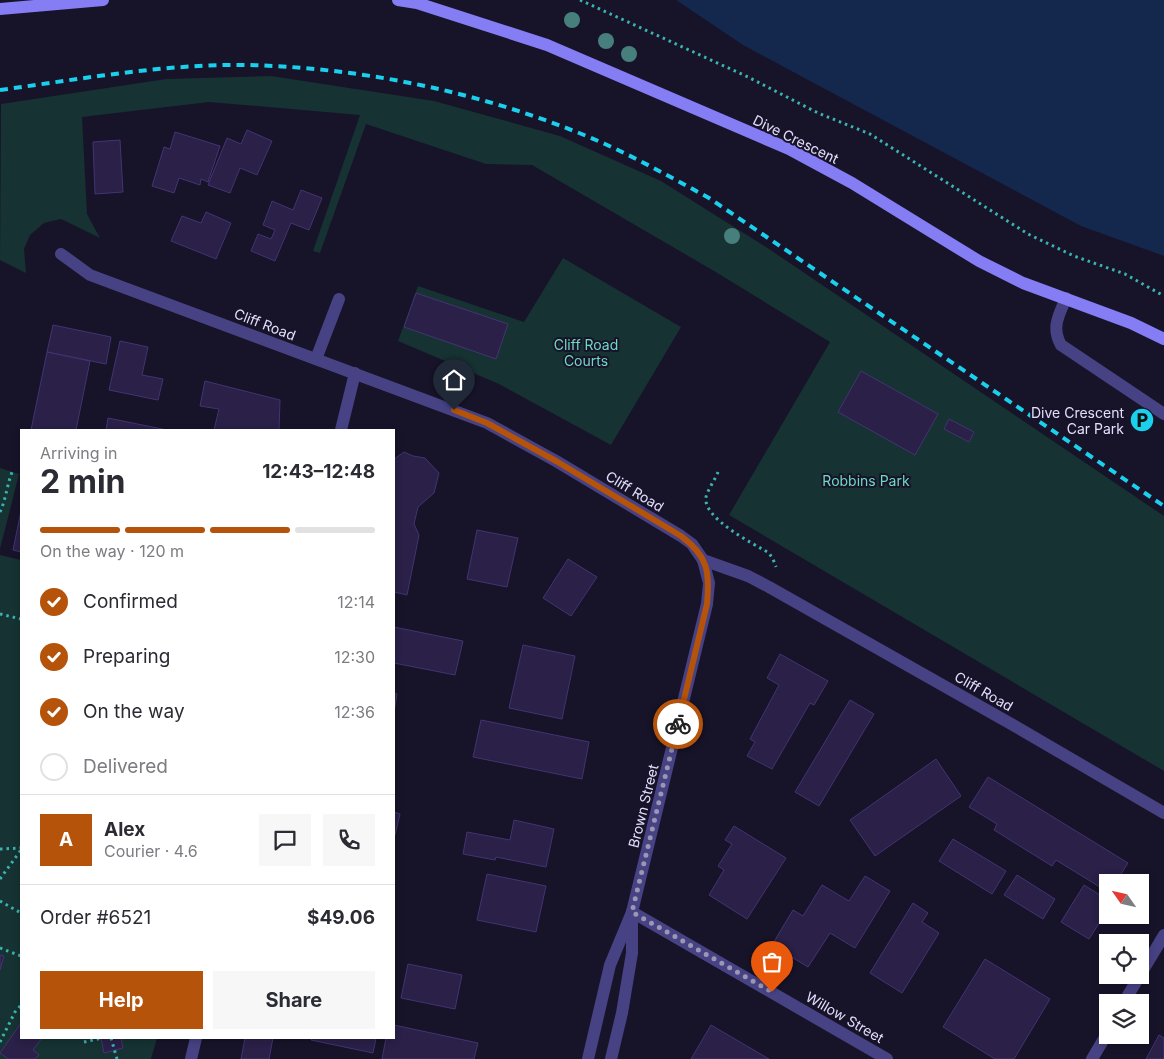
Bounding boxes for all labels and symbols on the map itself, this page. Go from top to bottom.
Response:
street label: Dive Crescent [750,111,842,167]
street label: Cliff Road [232,305,298,343]
park label: Cliff Road Courts [554,336,618,369]
pin [433,359,475,410]
place label: Dive Crescent Car Park [1031,404,1124,437]
parking icon: Dive Crescent Car Park [1129,407,1155,433]
street label: Cliff Road [603,467,667,515]
park label: Robbins Park [822,472,910,489]
street label: Cliff Road [952,668,1016,714]
courier [653,699,703,749]
street label: Brown Street [624,762,662,850]
north arrow [1099,874,1149,924]
pin [751,941,793,992]
street label: Willow Street [803,988,887,1046]

